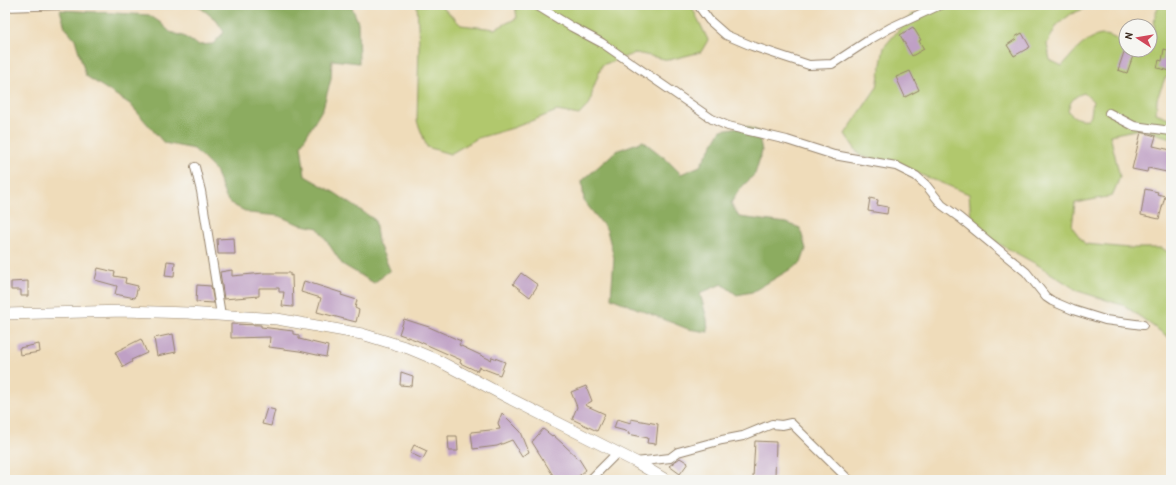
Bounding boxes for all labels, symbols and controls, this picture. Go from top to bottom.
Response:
north arrow [1118,18,1158,58]
text: N [1121,31,1136,40]

